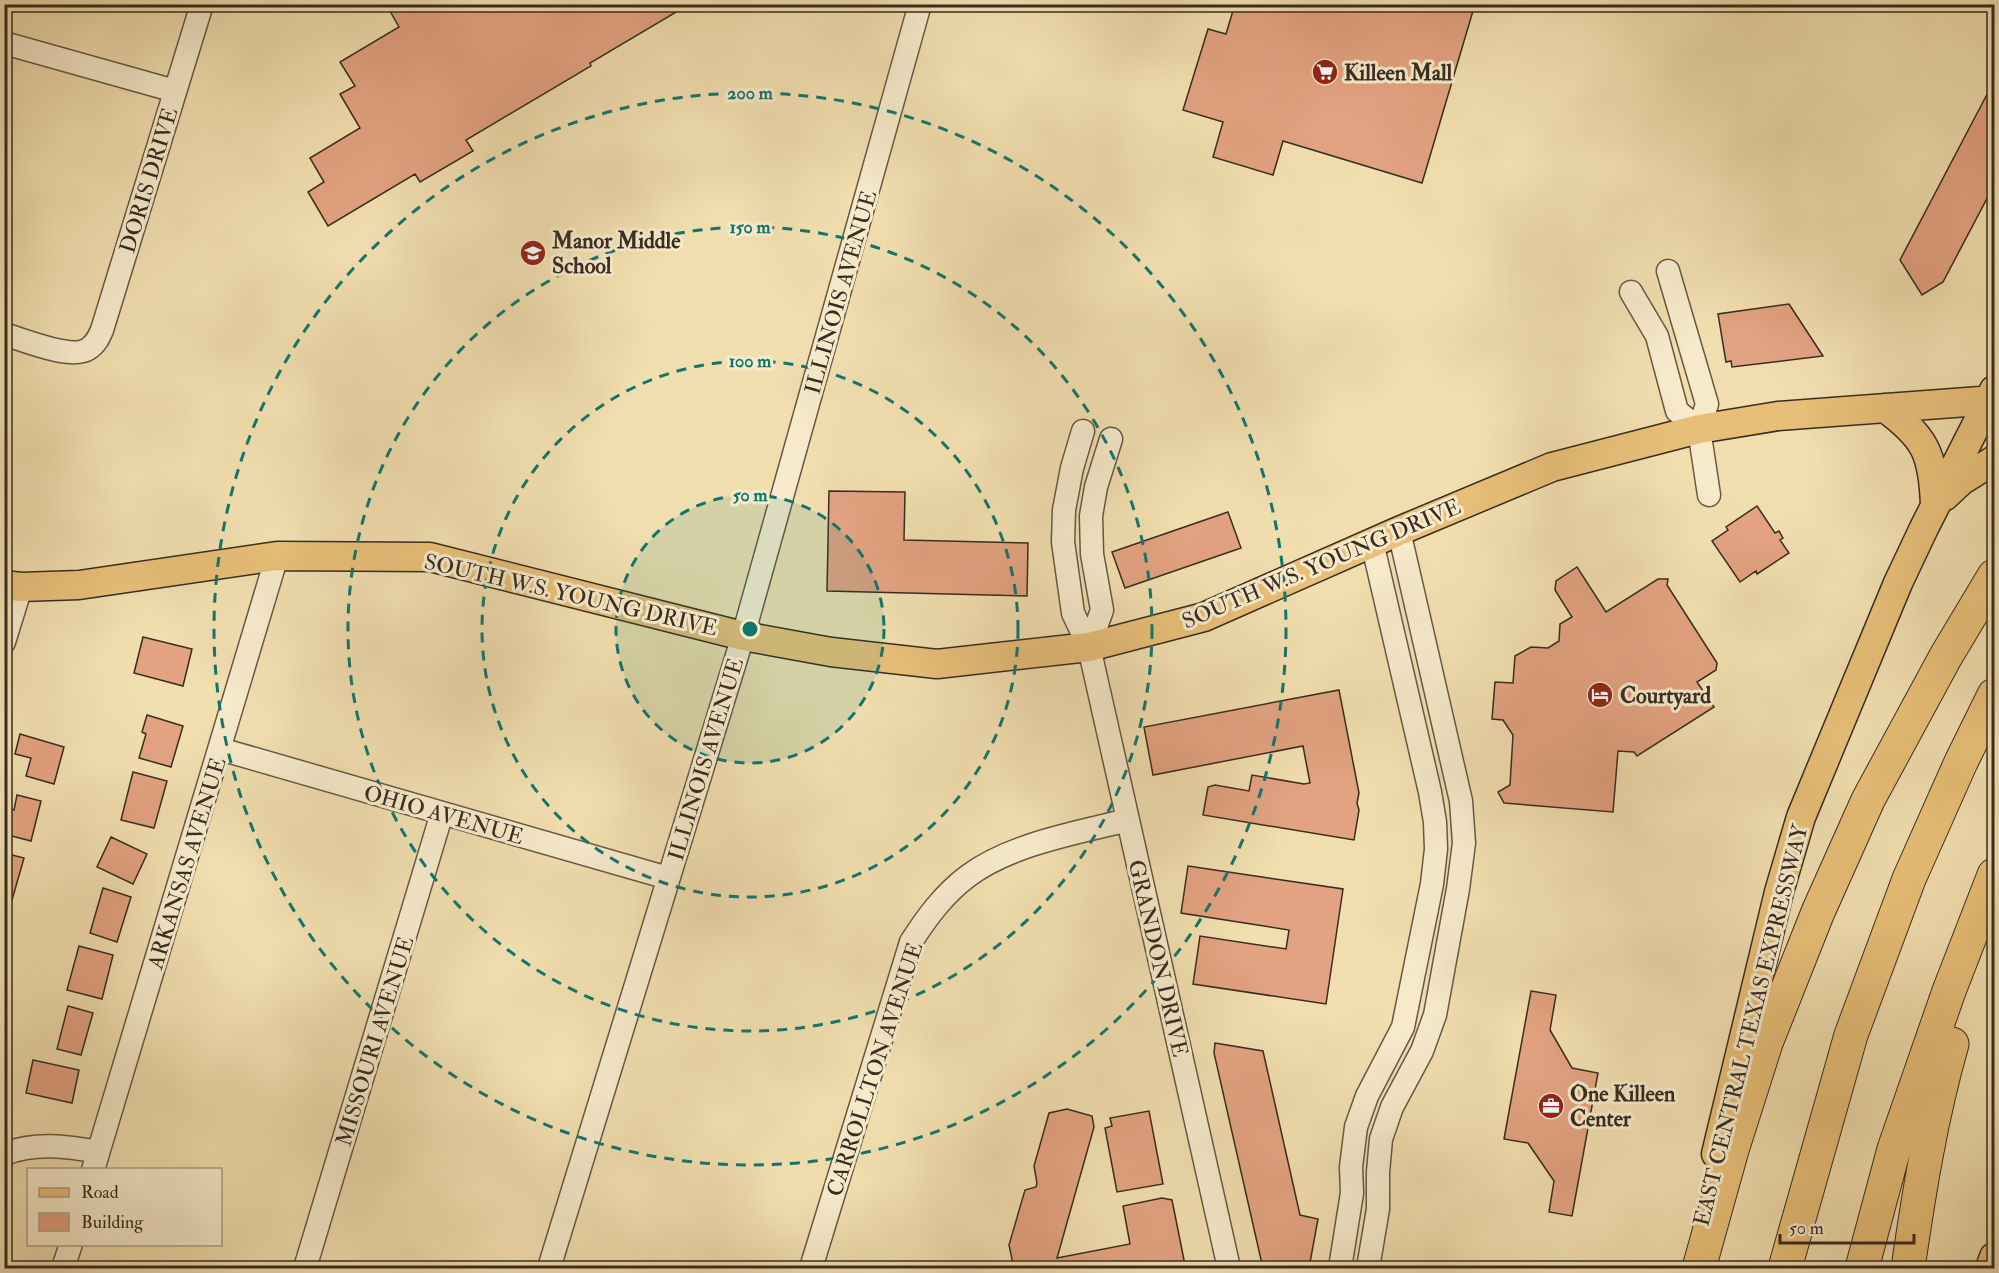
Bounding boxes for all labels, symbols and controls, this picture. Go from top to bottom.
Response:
supermarket icon: Killeen Mall [1310,57,1340,87]
place label: Killeen Mall [1344,59,1453,87]
text: 200 m [727,82,774,105]
street label: DORIS DRIVE [114,104,184,256]
street label: ILLINOIS AVENUE [798,187,883,397]
text: 150 m [729,216,772,239]
place label: Manor Middle School [551,227,681,280]
school or university icon: Manor Middle School [518,238,548,268]
text: 100 m [729,350,772,373]
text: 50 m [733,484,768,507]
street label: SOUTH W.S. YOUNG DRIVE [1178,492,1465,635]
street label: SOUTH W.S. YOUNG DRIVE [421,548,720,642]
centre of rings [740,619,760,639]
street label: ILLINOIS AVENUE [662,654,750,864]
hotel icon: Courtyard [1585,680,1615,710]
place label: Courtyard [1620,682,1711,711]
street label: ARKANSAS AVENUE [141,754,233,973]
street label: OHIO AVENUE [361,779,527,851]
street label: EAST CENTRAL TEXAS EXPRESSWAY [1687,821,1815,1229]
street label: GRANDON DRIVE [1122,857,1194,1060]
street label: MISSOURI AVENUE [330,933,420,1150]
street label: CARROLLTON AVENUE [821,939,929,1200]
place label: One Killeen Center [1570,1080,1676,1133]
office icon: One Killeen Center [1536,1091,1566,1121]
legend [27,1168,222,1246]
text: Road [81,1181,119,1204]
scale bar [1780,1207,1914,1245]
text: Building [81,1211,144,1234]
text: 50 m [1789,1217,1824,1240]

